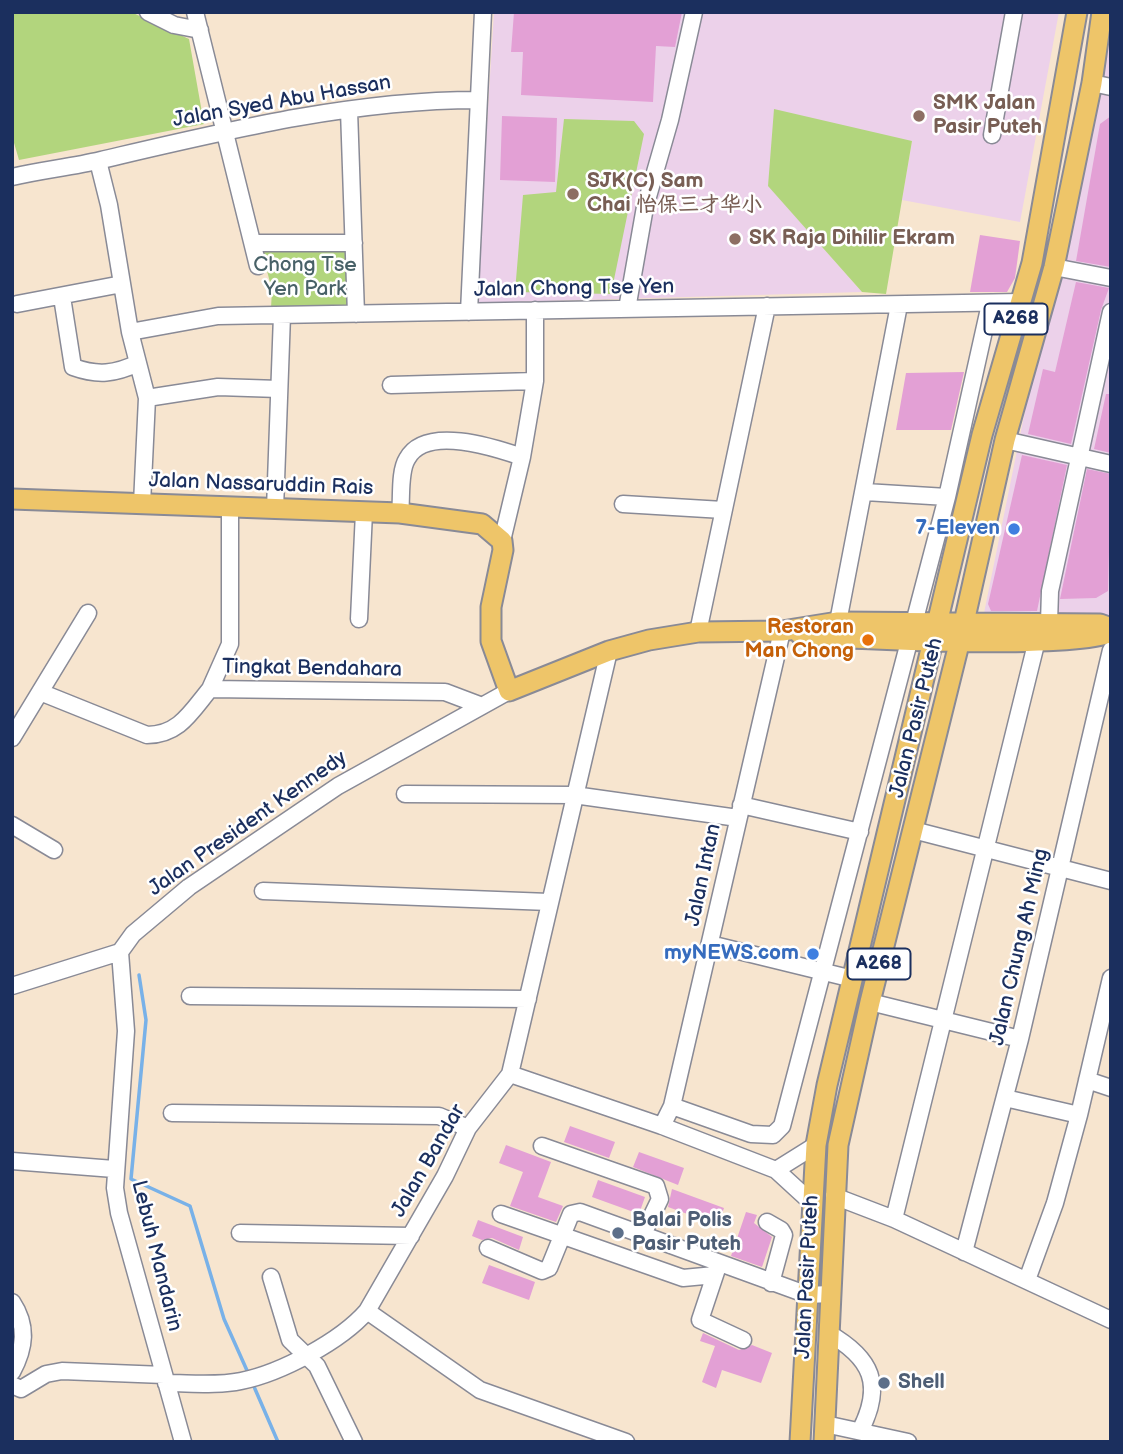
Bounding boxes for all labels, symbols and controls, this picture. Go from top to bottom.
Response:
street label: Jalan Syed Abu Hassan [171,70,393,134]
place label: SMK Jalan Pasir Puteh [933,91,1042,141]
marker: SMK Jalan Pasir Puteh [911,108,927,124]
place label: SJK(C) Sam Chai 怡保三才华小 [587,169,762,219]
marker: SJK(C) Sam Chai 怡保三才华小 [565,186,581,202]
place label: SK Raja Dihilir Ekram [749,226,955,252]
marker: SK Raja Dihilir Ekram [727,231,743,247]
park label: Chong Tse Yen Park [253,253,357,303]
street label: Jalan Chong Tse Yen [474,275,674,303]
road number: A268 [984,304,1048,334]
street label: Jalan Nassaruddin Rais [148,468,374,502]
place label: 7-Eleven [915,516,1000,542]
marker: 7-Eleven [1006,521,1022,537]
place label: Restoran Man Chong [744,615,854,665]
marker: Restoran Man Chong [860,632,876,648]
street label: Jalan Pasir Puteh [885,635,949,801]
street label: Tingkat Bendahara [222,655,402,683]
street label: Jalan President Kennedy [144,746,352,902]
street label: Jalan Intan [681,821,727,929]
street label: Jalan Chung Ah Ming [985,846,1055,1048]
place label: myNEWS.com [664,941,799,967]
marker: myNEWS.com [805,946,821,962]
road number: A268 [848,948,910,980]
street label: Jalan Bandar [387,1100,471,1222]
street label: Lebuh Mandarin [125,1178,187,1334]
street label: Jalan Pasir Puteh [791,1194,825,1360]
place label: Balai Polis Pasir Puteh [632,1208,741,1258]
marker: Balai Polis Pasir Puteh [610,1225,626,1241]
place label: Shell [898,1370,945,1396]
marker: Shell [876,1375,892,1391]

